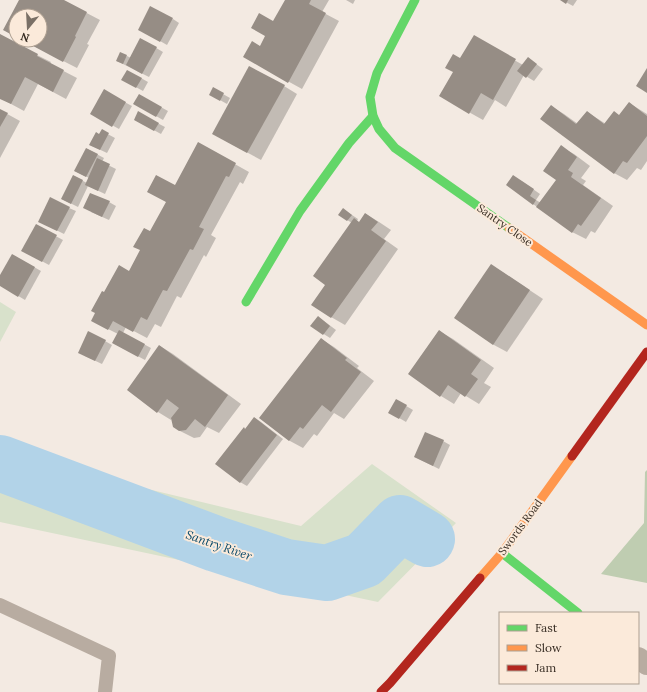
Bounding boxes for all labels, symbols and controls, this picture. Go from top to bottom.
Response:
north arrow [8,8,48,48]
text: N [18,29,31,45]
street label: Santry Close [475,201,535,249]
street label: Swords Road [495,496,545,558]
water label: Santry River [184,527,255,563]
legend [499,612,639,684]
text: Fast [535,620,558,635]
text: Slow [535,640,562,655]
text: Jam [534,660,556,675]

